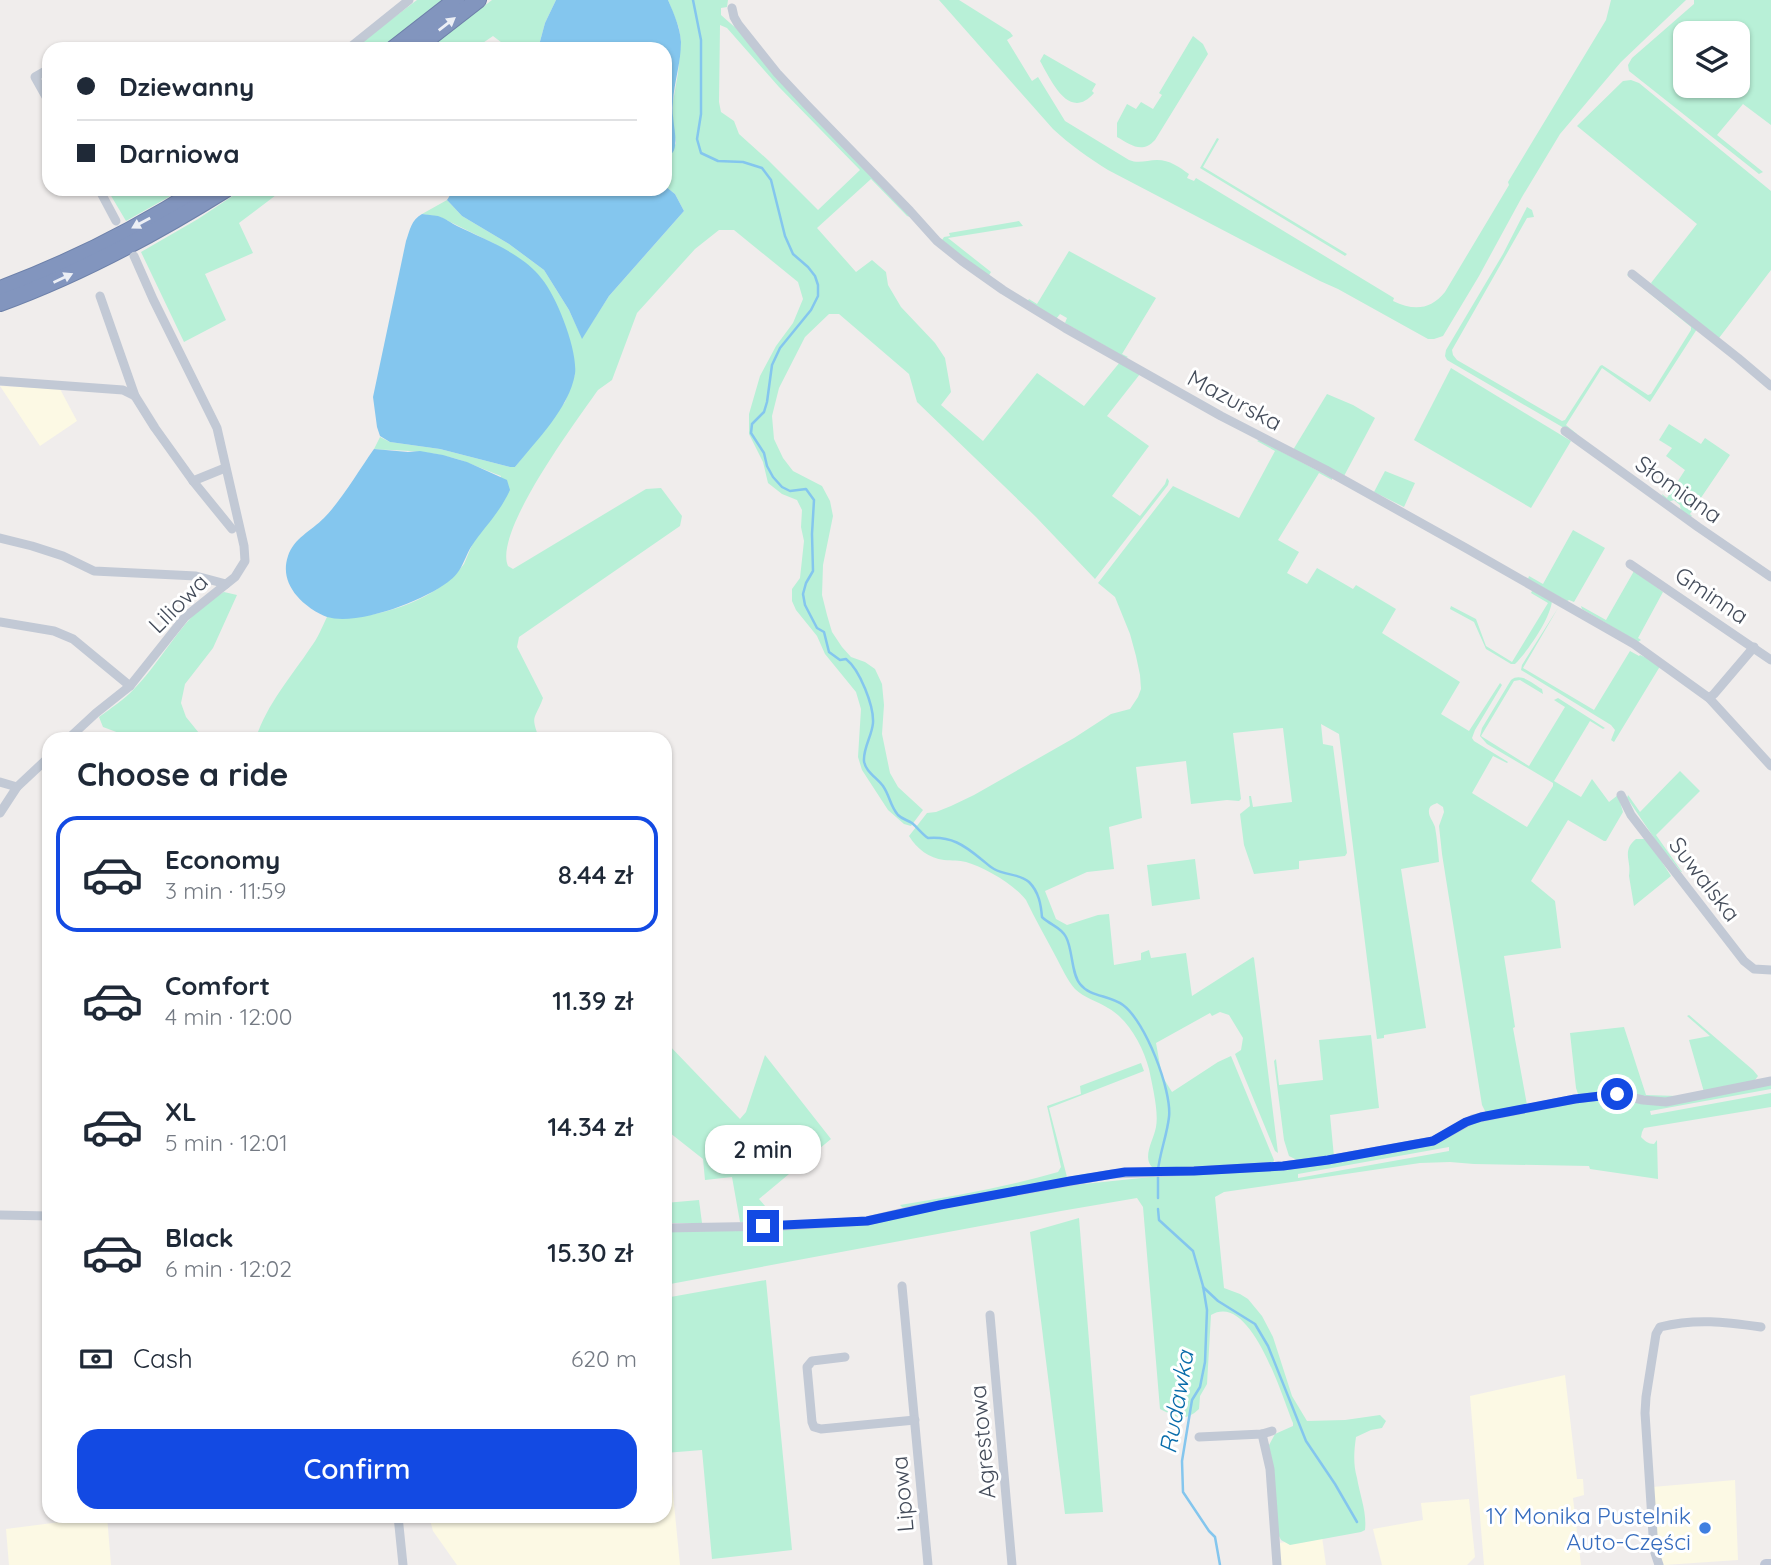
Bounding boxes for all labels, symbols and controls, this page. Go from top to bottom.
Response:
one-way arrow [438,18,456,32]
map controls [1673,21,1750,98]
button: layers [1673,21,1750,98]
text: Dziewanny [119,70,254,103]
text: Darniowa [119,137,239,170]
one-way arrow [131,217,151,229]
one-way arrow [53,272,73,284]
street label: Mazurska [1183,363,1287,437]
street label: Słomiana [1630,449,1728,529]
street label: Gminna [1670,560,1754,630]
street label: Liliowa [142,567,214,639]
text: Choose a ride [77,754,289,794]
street label: Suwalska [1663,831,1747,927]
icon: car [81,843,144,906]
text: Economy [165,843,280,876]
text: 8.44 zł [558,858,633,891]
text: 3 min · 11:59 [165,876,286,905]
icon: car [81,969,144,1032]
text: Comfort [165,969,270,1002]
text: 11.39 zł [552,984,633,1017]
text: 4 min · 12:00 [165,1002,293,1031]
route start [1601,1078,1633,1110]
icon: car [81,1095,144,1158]
text: XL [165,1095,197,1128]
text: 14.34 zł [547,1110,633,1143]
callout: 2 min [705,1124,821,1174]
text: 5 min · 12:01 [165,1128,288,1157]
text: 2 min [733,1135,793,1164]
route end [747,1210,779,1242]
icon: car [81,1221,144,1284]
text: Black [165,1221,234,1254]
text: 15.30 zł [547,1236,633,1269]
text: 6 min · 12:02 [165,1254,292,1283]
icon: cash [77,1340,115,1378]
text: Cash [133,1342,193,1375]
text: 620 m [571,1344,637,1373]
water label: Rudawka [1152,1347,1200,1456]
street label: Agrestowa [963,1384,1001,1500]
button: Confirm [77,1429,637,1509]
street label: Lipowa [884,1455,920,1533]
place label: 1Y Monika Pustelnik Auto-Części [1486,1501,1691,1556]
marker: 1Y Monika Pustelnik Auto-Części [1697,1520,1713,1536]

